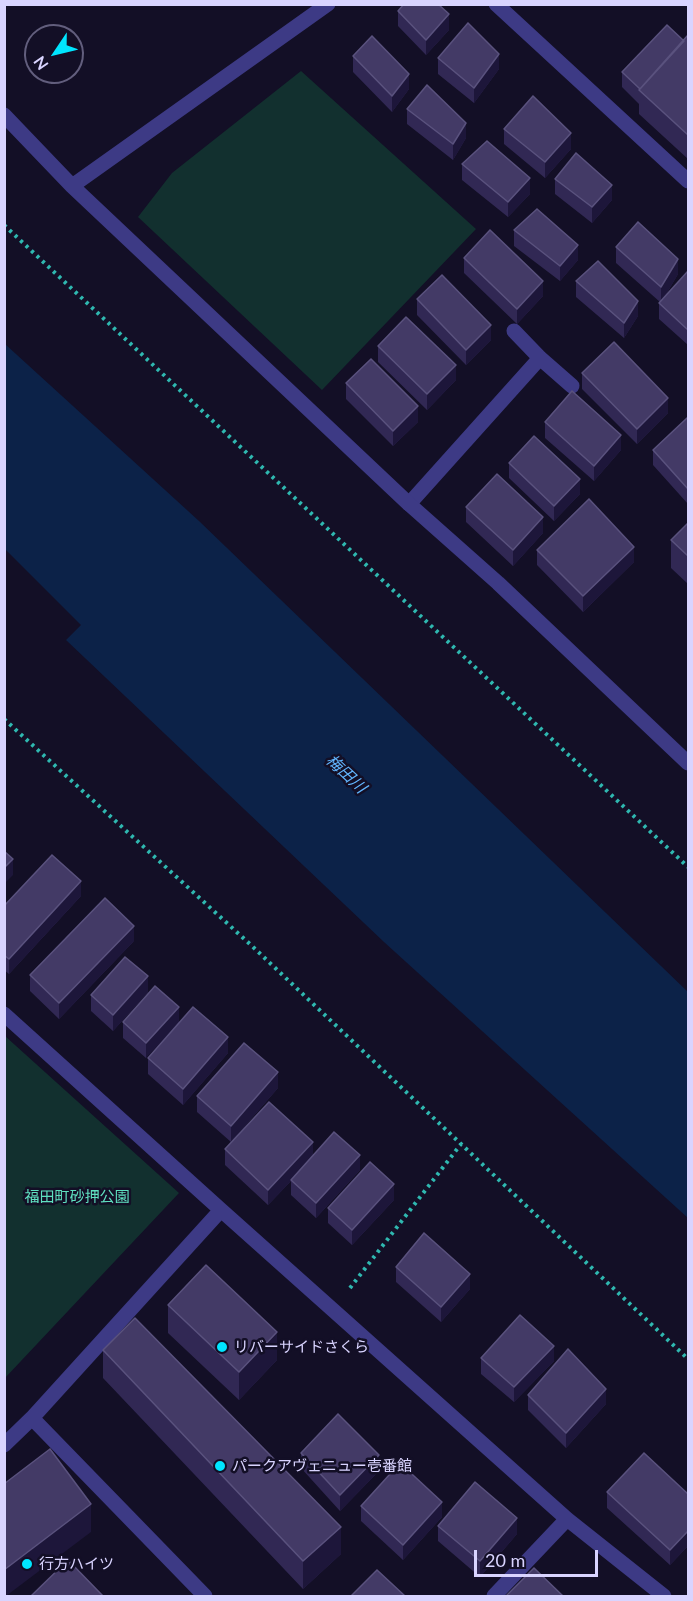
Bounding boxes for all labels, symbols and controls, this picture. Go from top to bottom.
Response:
north arrow [24,24,84,84]
text: N [29,53,52,74]
water label: 梅田川 [322,751,370,797]
park label: 福田町砂押公園 [25,1188,129,1206]
place label: リバーサイドさくら [234,1338,369,1356]
marker: リバーサイドさくら [215,1340,229,1354]
place label: パークアヴェニュー壱番館 [232,1457,412,1475]
marker: パークアヴェニュー壱番館 [213,1459,227,1473]
scale bar [477,1538,602,1576]
text: 20 m [485,1549,525,1571]
place label: 行方ハイツ [39,1555,114,1573]
marker: 行方ハイツ [20,1557,34,1571]

